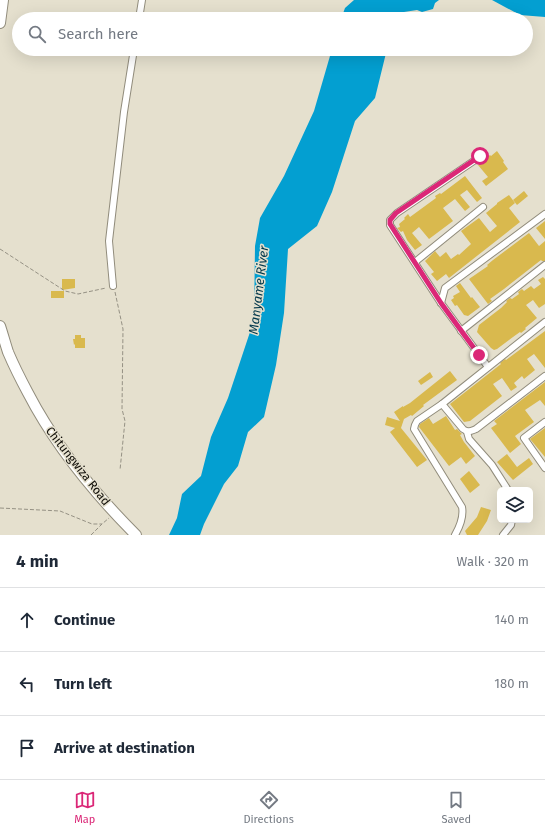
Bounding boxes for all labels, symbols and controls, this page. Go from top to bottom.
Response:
search box [12,12,533,56]
icon: search [26,23,48,45]
text: Search here [58,25,138,43]
route start [471,147,489,165]
water label: Manyame River [246,244,271,335]
route end [470,346,488,364]
street label: Chitungwiza Road [43,424,113,508]
map controls [497,487,533,523]
button: layers [497,487,533,523]
text: 4 min [16,551,59,572]
text: Walk · 320 m [457,554,529,569]
icon: ahead [16,609,38,631]
text: Continue [54,611,115,629]
text: 140 m [495,612,529,627]
icon: left [16,673,38,695]
text: Turn left [54,675,112,693]
text: 180 m [494,676,529,691]
icon: arrive [16,737,38,759]
text: Arrive at destination [54,739,195,757]
tab: Map [74,789,96,826]
tab: Directions [243,789,294,826]
tab: Saved [441,789,471,826]

